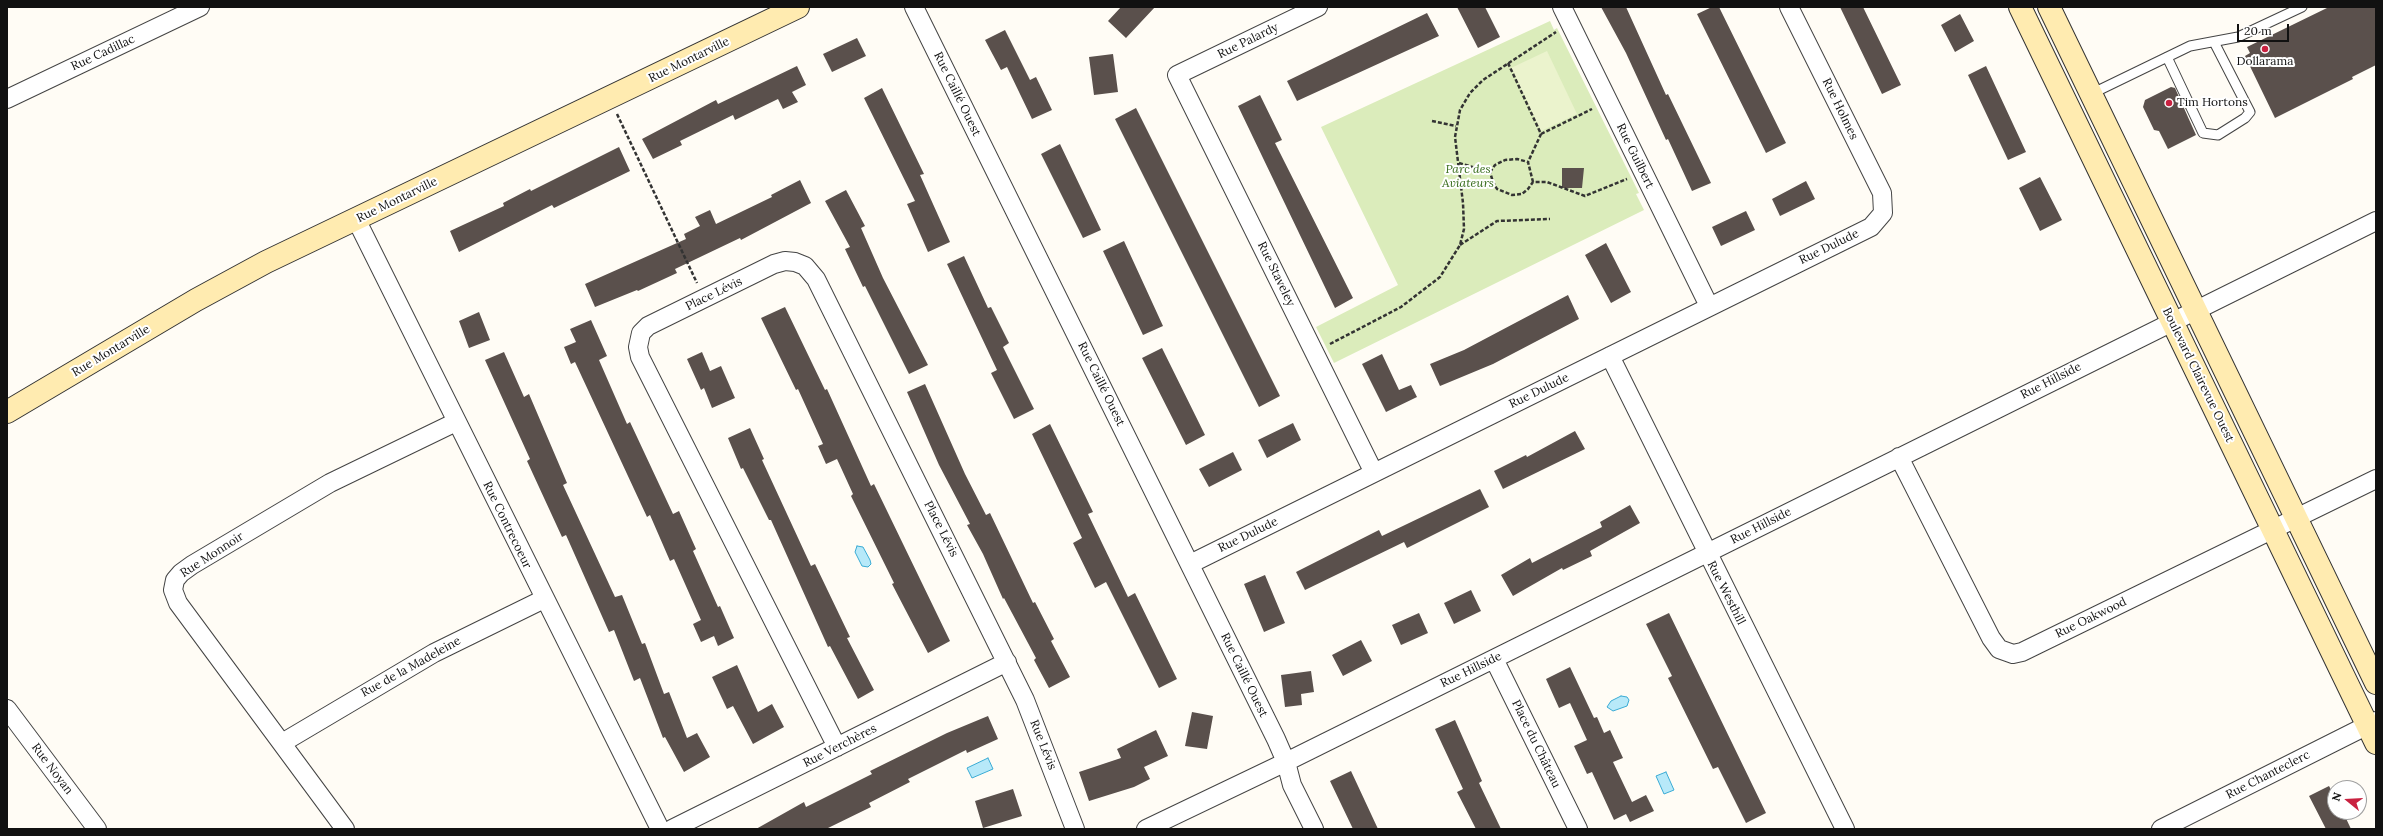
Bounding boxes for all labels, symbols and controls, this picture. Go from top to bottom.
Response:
scale bar [2239,16,2291,42]
street label: Rue Palardy [1215,20,1281,62]
text: 20 m [2244,23,2272,38]
street label: Rue Cadillac [69,32,137,74]
street label: Rue Montarville [646,34,732,86]
marker: Dollarama [2260,44,2270,54]
street label: Rue Caillé Ouest [930,50,984,138]
place label: Dollarama [2237,55,2293,69]
street label: Rue Holmes [1819,76,1861,142]
place label: Tim Hortons [2177,96,2248,110]
marker: Tim Hortons [2164,98,2174,108]
street label: Rue Guilbert [1613,121,1657,191]
park label: Parc des Aviateurs [1442,163,1494,191]
street label: Rue Montarville [354,174,440,226]
street label: Rue Dulude [1797,226,1861,268]
street label: Rue Staveley [1254,239,1298,309]
street label: Place Lévis [683,274,745,314]
street label: Boulevard Clairevue Ouest [2159,305,2237,445]
street label: Rue Montarville [70,322,152,380]
street label: Rue Caillé Ouest [1074,340,1128,428]
street label: Rue Hillside [2018,360,2084,402]
street label: Rue Dulude [1507,370,1571,412]
street label: Rue Contrecoeur [480,479,534,571]
street label: Place Lévis [921,499,961,559]
street label: Rue Hillside [1728,505,1794,547]
street label: Rue Dulude [1216,514,1280,556]
street label: Rue Monnoir [178,529,246,581]
street label: Rue Westhill [1704,559,1748,627]
street label: Rue Oakwood [2053,595,2129,641]
street label: Rue Caillé Ouest [1217,631,1271,719]
street label: Rue de la Madeleine [359,634,463,700]
street label: Rue Hillside [1438,649,1504,691]
street label: Place du Château [1508,698,1564,790]
street label: Rue Lévis [1026,718,1060,772]
street label: Rue Verchères [801,721,879,771]
street label: Rue Noyan [28,741,76,797]
street label: Rue Chanteclerc [2224,748,2312,802]
north arrow [2327,780,2367,820]
text: N [2329,790,2345,803]

